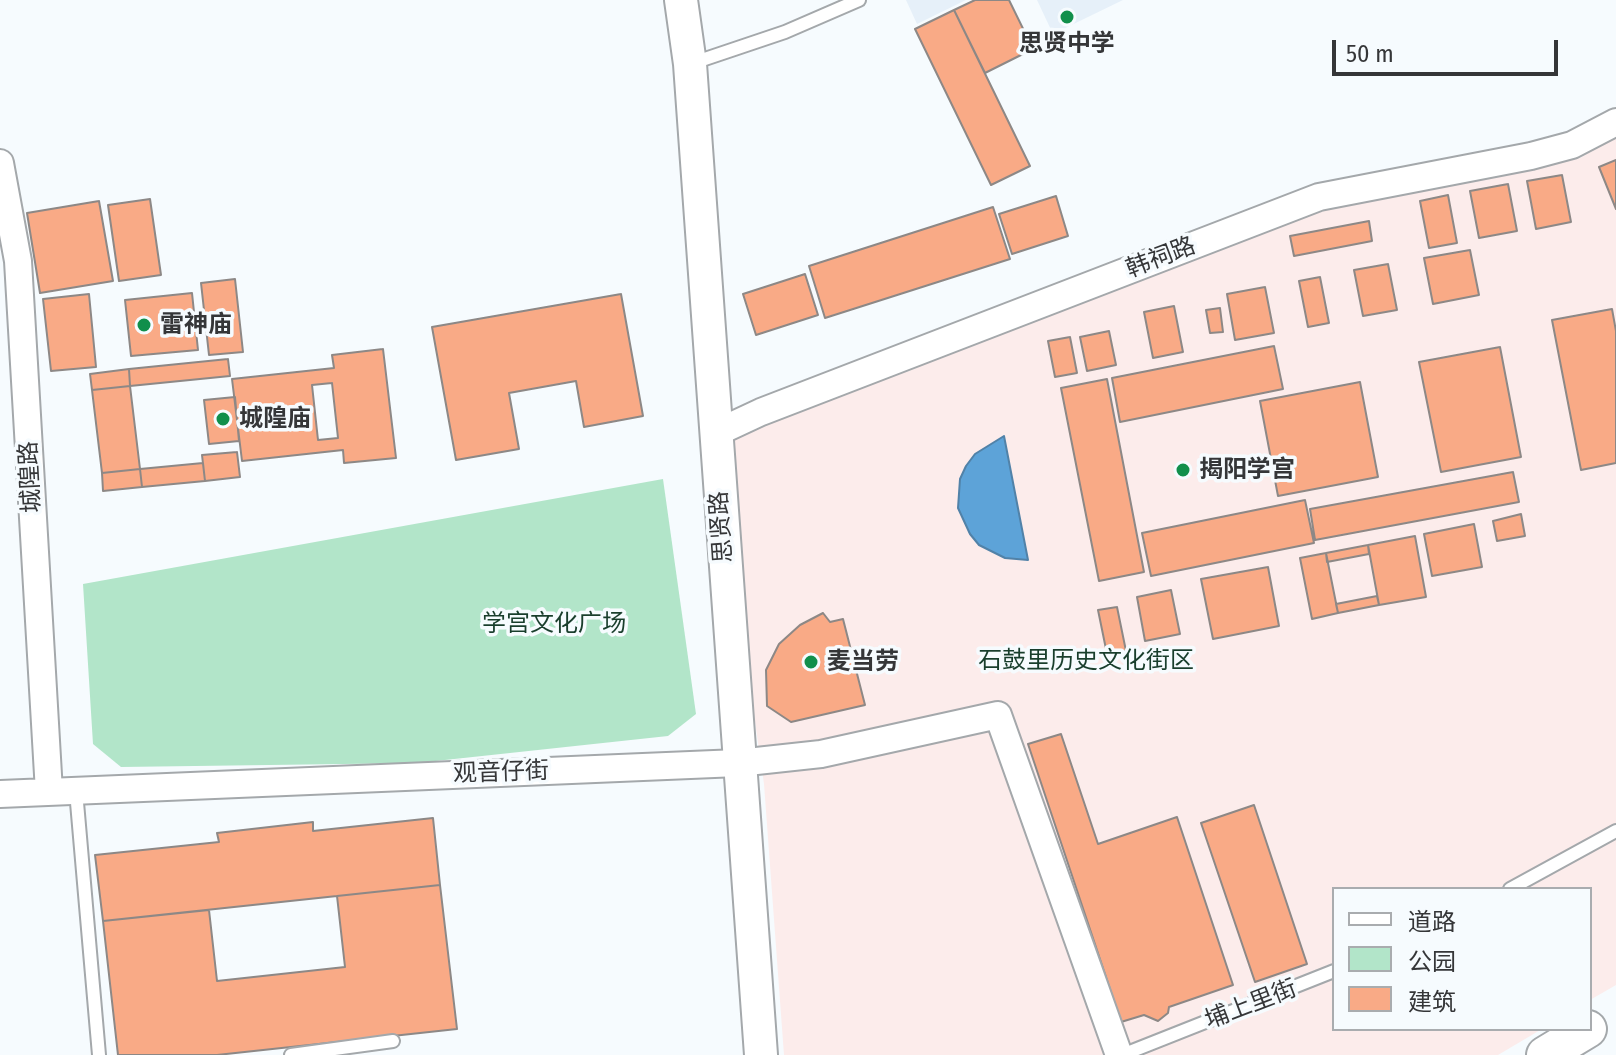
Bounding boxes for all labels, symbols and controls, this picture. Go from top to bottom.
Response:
marker: 思贤中学 [1058,8,1076,26]
scale bar [1336,24,1562,74]
place label: 思贤中学 [1019,30,1115,58]
text: 50 m [1346,40,1394,68]
street label: 韩祠路 [1122,232,1200,284]
place label: 雷神庙 [160,311,232,339]
marker: 雷神庙 [135,316,153,334]
place label: 城隍庙 [239,405,311,433]
marker: 城隍庙 [214,410,232,428]
street label: 城隍路 [15,440,47,514]
place label: 揭阳学宫 [1199,456,1295,484]
marker: 揭阳学宫 [1174,461,1192,479]
street label: 思贤路 [705,490,739,564]
park label: 学宫文化广场 [482,610,626,638]
park label: 石鼓里历史文化街区 [978,647,1194,675]
place label: 麦当劳 [827,648,899,676]
marker: 麦当劳 [802,653,820,671]
street label: 观音仔街 [453,757,549,789]
legend [1332,887,1592,1031]
text: 道路 [1408,908,1456,936]
text: 公园 [1408,948,1456,976]
street label: 埔上里街 [1201,974,1301,1036]
text: 建筑 [1408,988,1456,1016]

